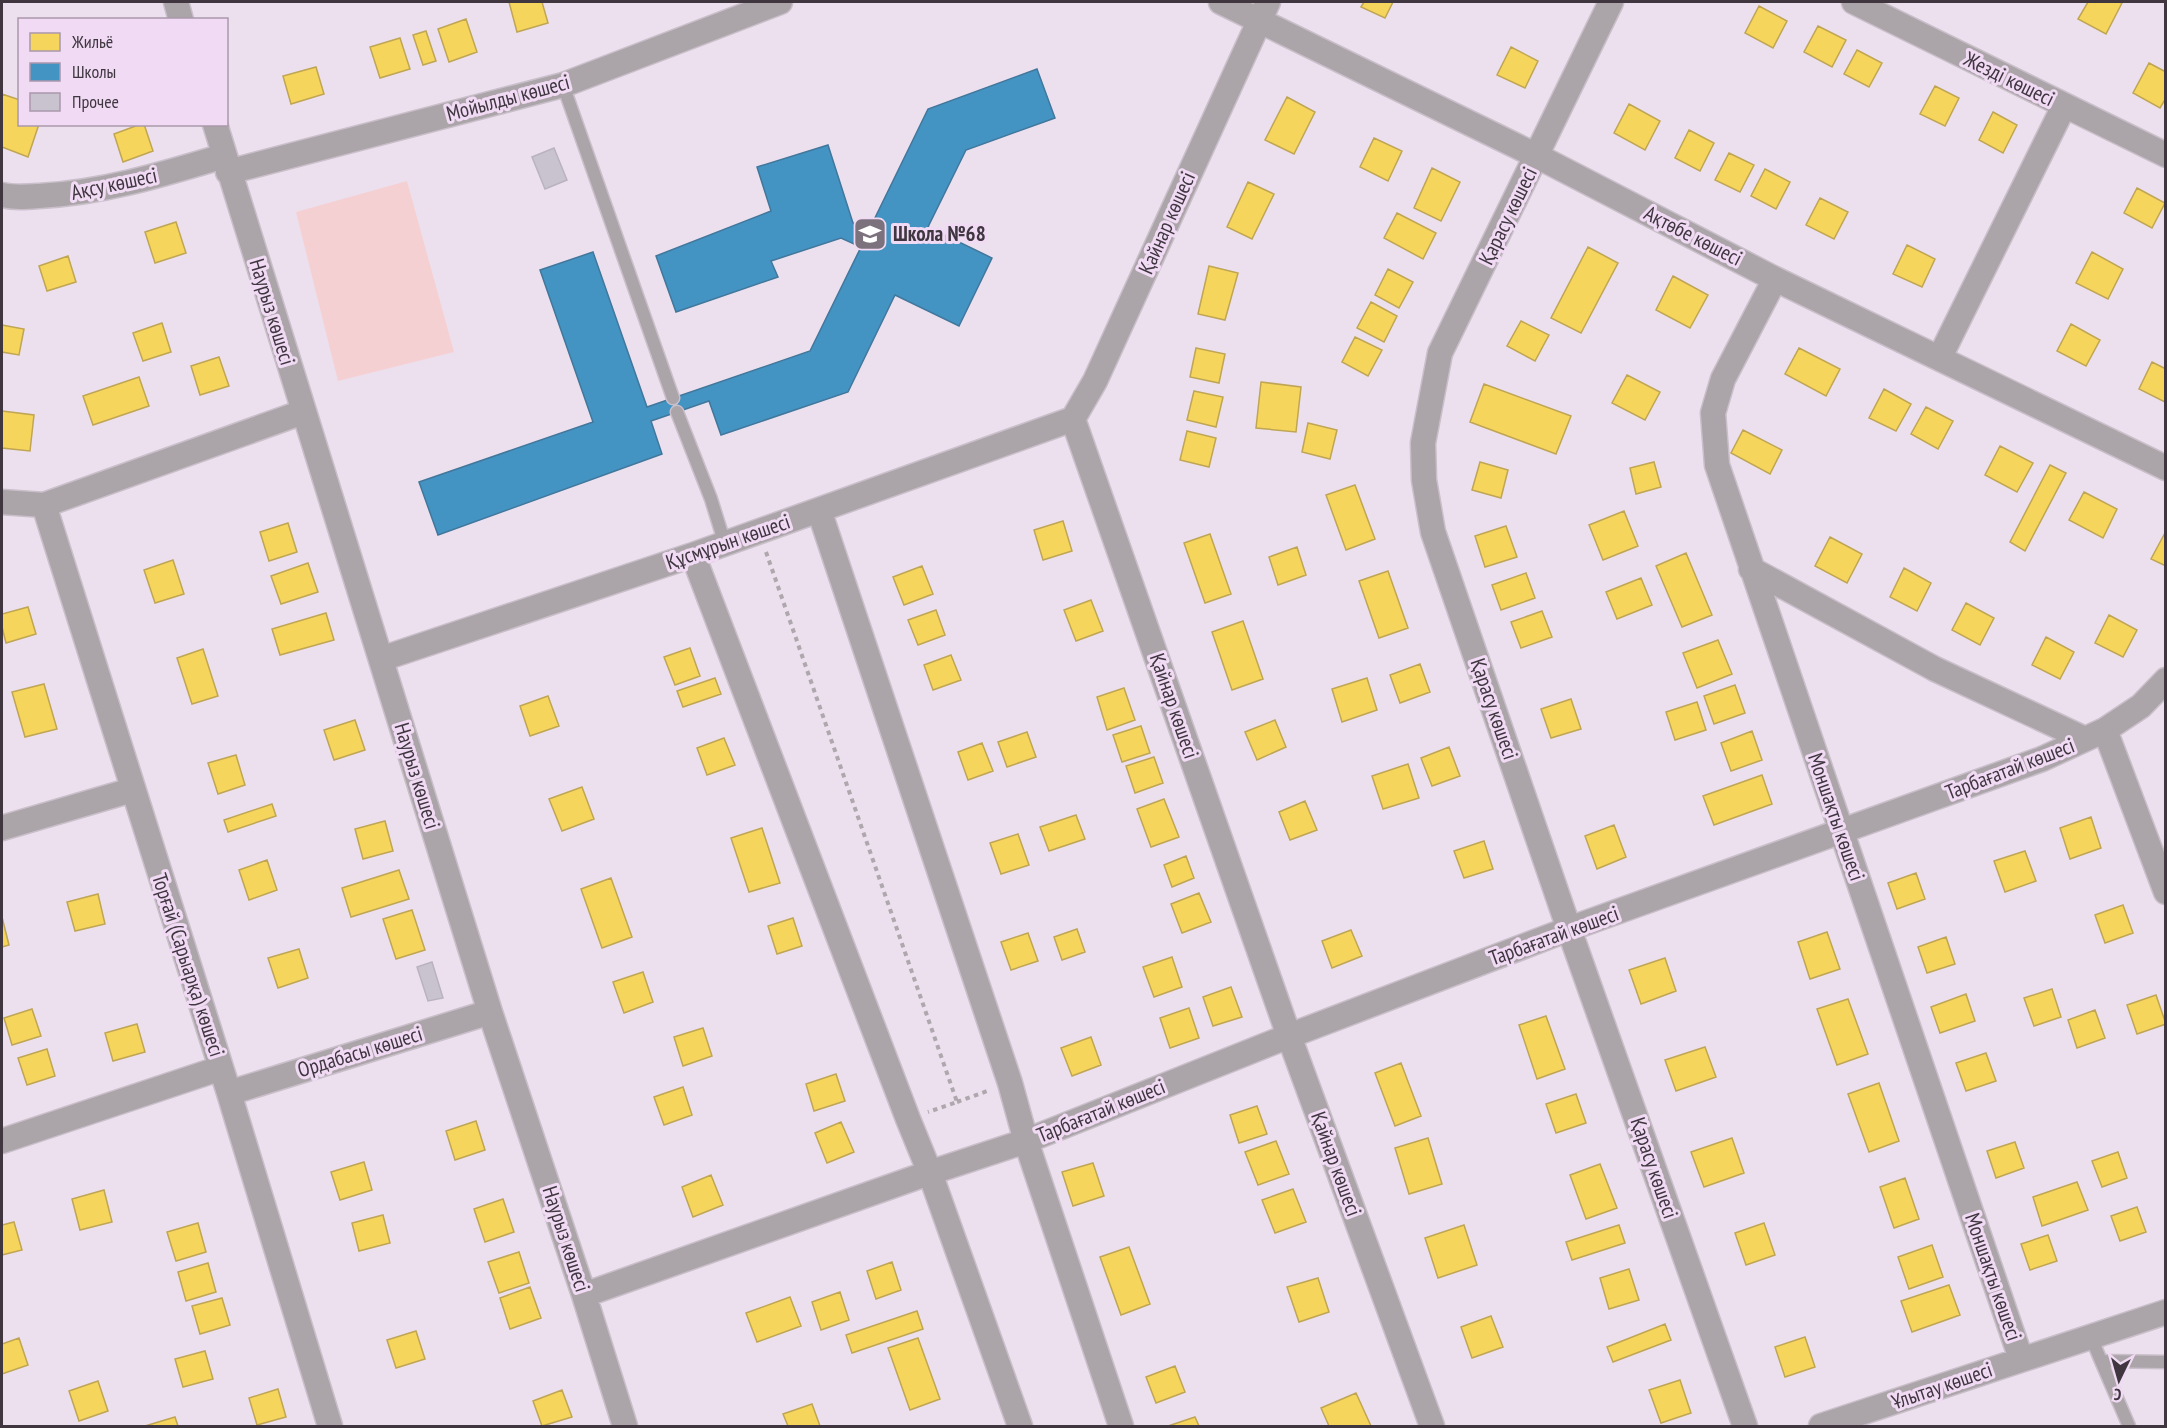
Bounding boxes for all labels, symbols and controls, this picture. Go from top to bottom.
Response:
legend [18,18,228,126]
text: Жильё [71,30,113,53]
street label: Жезді көшесі [1959,45,2059,112]
text: Школы [72,60,116,83]
street label: Мойылды көшесі [443,68,572,127]
text: Прочее [72,90,119,113]
street label: Ақсу көшесі [68,161,159,206]
street label: Қарасу көшесі [1472,162,1543,269]
street label: Қайнар көшесі [1132,167,1201,278]
street label: Ақтөбе көшесі [1640,199,1747,272]
school or university icon: Школа №68 [852,216,888,252]
place label: Школа №68 [893,220,986,247]
street label: Наурыз көшесі [244,255,301,368]
street label: Құсмұрын көшесі [662,508,793,575]
street label: Қайнар көшесі [1144,650,1205,762]
street label: Қарасу көшесі [1465,655,1524,763]
street label: Наурыз көшесі [389,719,446,832]
street label: Тарбағатай көшесі [1941,732,2078,806]
street label: Моншақты көшесі [1802,749,1871,884]
street label: Торғай (Сарыарқа) көшесі [146,870,231,1060]
street label: Тарбағатай көшесі [1485,900,1622,972]
street label: Ордабасы көшесі [294,1020,425,1083]
street label: Тарбағатай көшесі [1033,1073,1169,1149]
street label: Қайнар көшесі [1305,1108,1368,1220]
street label: Қарасу көшесі [1625,1114,1684,1222]
street label: Наурыз көшесі [537,1182,596,1295]
street label: Моншақты көшесі [1959,1209,2028,1344]
north arrow [2089,1350,2149,1410]
street label: Ұлытау көшесі [1888,1356,1996,1415]
text: С [2112,1385,2122,1405]

